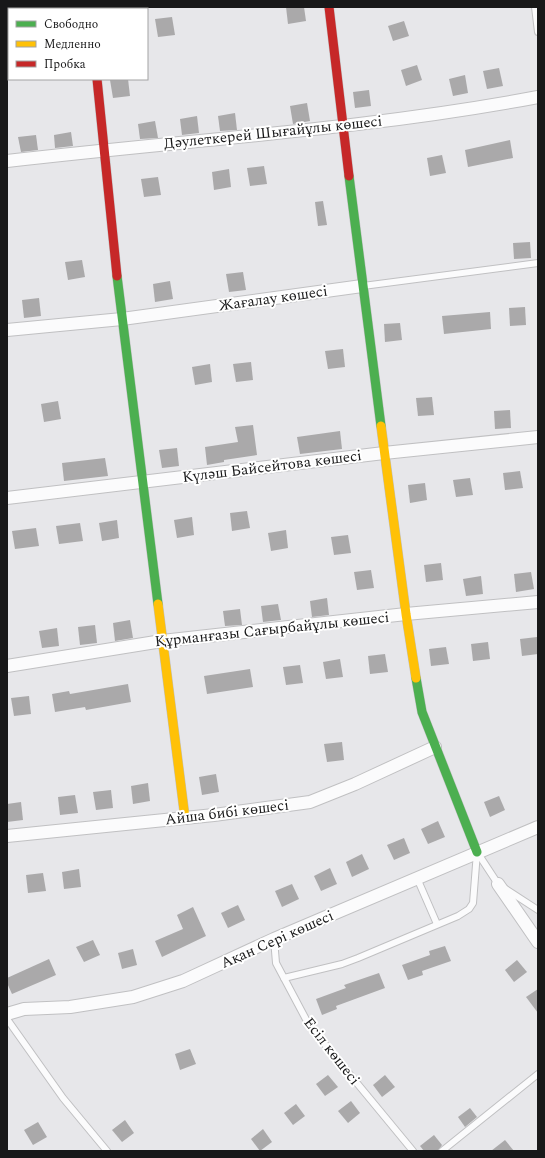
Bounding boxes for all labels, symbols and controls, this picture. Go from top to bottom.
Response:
legend [8,8,148,80]
text: Свободно [44,15,98,34]
text: Медленно [44,35,101,54]
text: Пробка [44,55,86,74]
street label: Дәулеткерей Шығайұлы көшесі [163,110,383,155]
street label: Жағалау көшесі [217,279,329,318]
street label: Күләш Байсейтова көшесі [181,444,363,489]
street label: Құрманғазы Сағырбайұлы көшесі [154,606,390,653]
street label: Айша бибі көшесі [164,794,290,831]
street label: Ақан Сері көшесі [217,904,337,975]
street label: Есіл көшесі [298,1012,366,1090]

